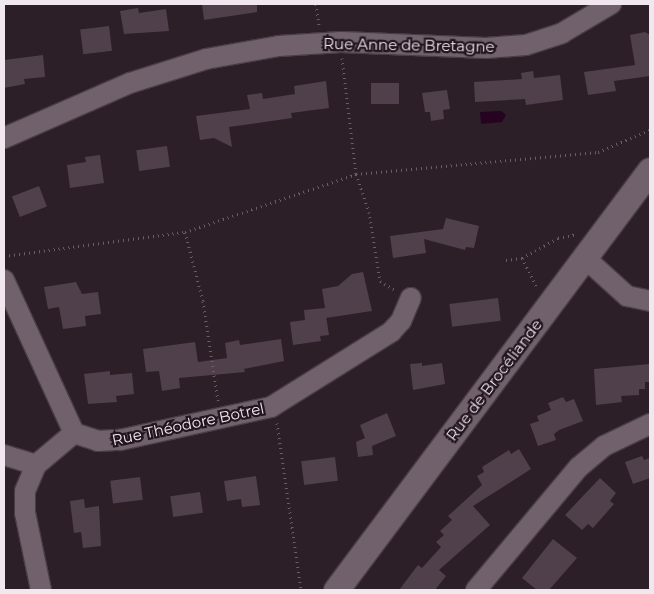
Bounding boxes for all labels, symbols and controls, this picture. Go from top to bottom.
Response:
street label: Rue Anne de Bretagne [323,35,495,55]
street label: Rue de Brocéliande [442,316,546,444]
street label: Rue Théodore Botrel [110,399,266,449]

